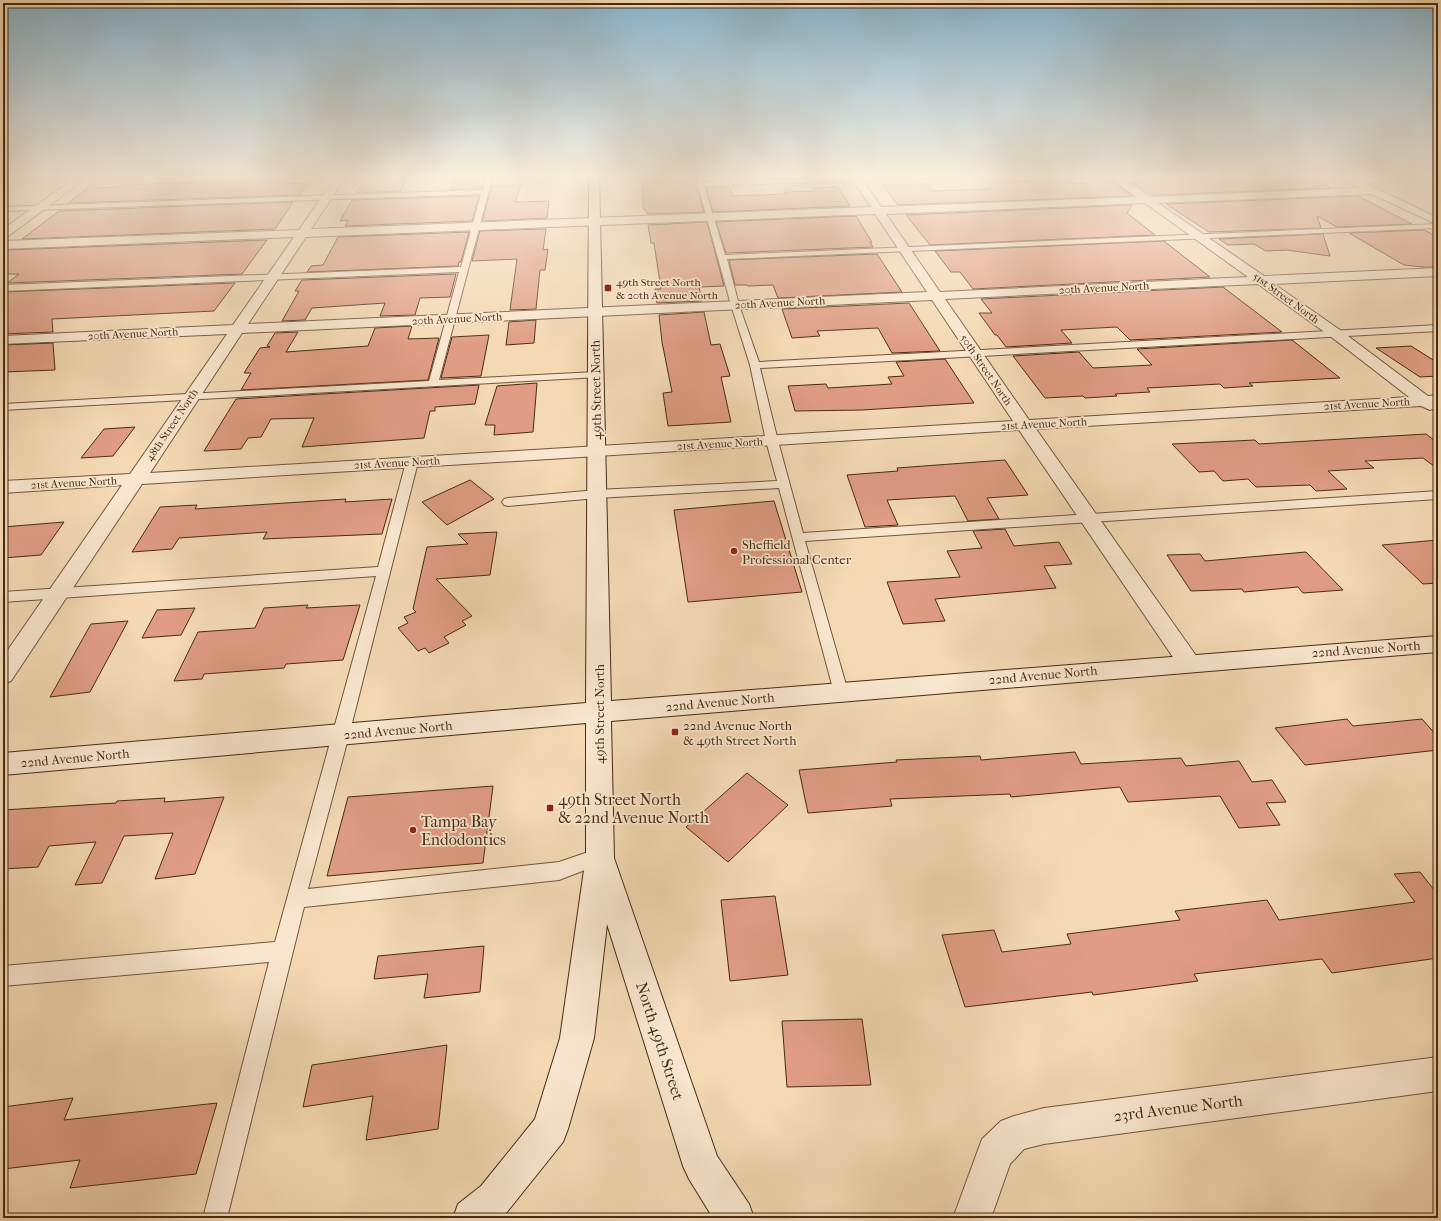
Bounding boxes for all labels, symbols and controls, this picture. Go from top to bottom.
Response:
street label: 51st Street North [1250,270,1322,327]
place label: 49th Street North & 20th Avenue North [616,276,719,302]
street label: 20th Avenue North [1058,279,1150,297]
marker: 49th Street North & 20th Avenue North [603,283,613,293]
street label: 20th Avenue North [734,294,826,312]
street label: 20th Avenue North [411,310,503,328]
street label: 20th Avenue North [87,325,179,343]
street label: 50th Street North [957,332,1015,409]
street label: 49th Street North [588,339,604,440]
street label: 48th Street North [143,386,201,464]
street label: 21st Avenue North [1324,395,1411,413]
street label: 21st Avenue North [1001,415,1088,433]
street label: 21st Avenue North [677,435,764,453]
street label: 21st Avenue North [354,454,441,472]
street label: 21st Avenue North [31,474,118,492]
place label: Sheffield Professional Center [742,537,852,567]
marker: Sheffield Professional Center [729,546,739,556]
street label: 22nd Avenue North [1311,638,1422,660]
street label: 49th Street North [592,663,607,764]
street label: 22nd Avenue North [988,663,1099,687]
street label: 22nd Avenue North [665,690,776,714]
street label: 22nd Avenue North [343,718,454,742]
place label: 22nd Avenue North & 49th Street North [683,718,797,748]
marker: 22nd Avenue North & 49th Street North [670,727,680,737]
street label: 22nd Avenue North [20,746,131,770]
place label: 49th Street North & 22nd Avenue North [558,790,709,827]
marker: 49th Street North & 22nd Avenue North [545,803,555,813]
place label: Tampa Bay Endodontics [421,812,506,849]
marker: Tampa Bay Endodontics [408,825,418,835]
street label: North 49th Street [632,980,688,1103]
street label: 23rd Avenue North [1112,1091,1244,1125]

